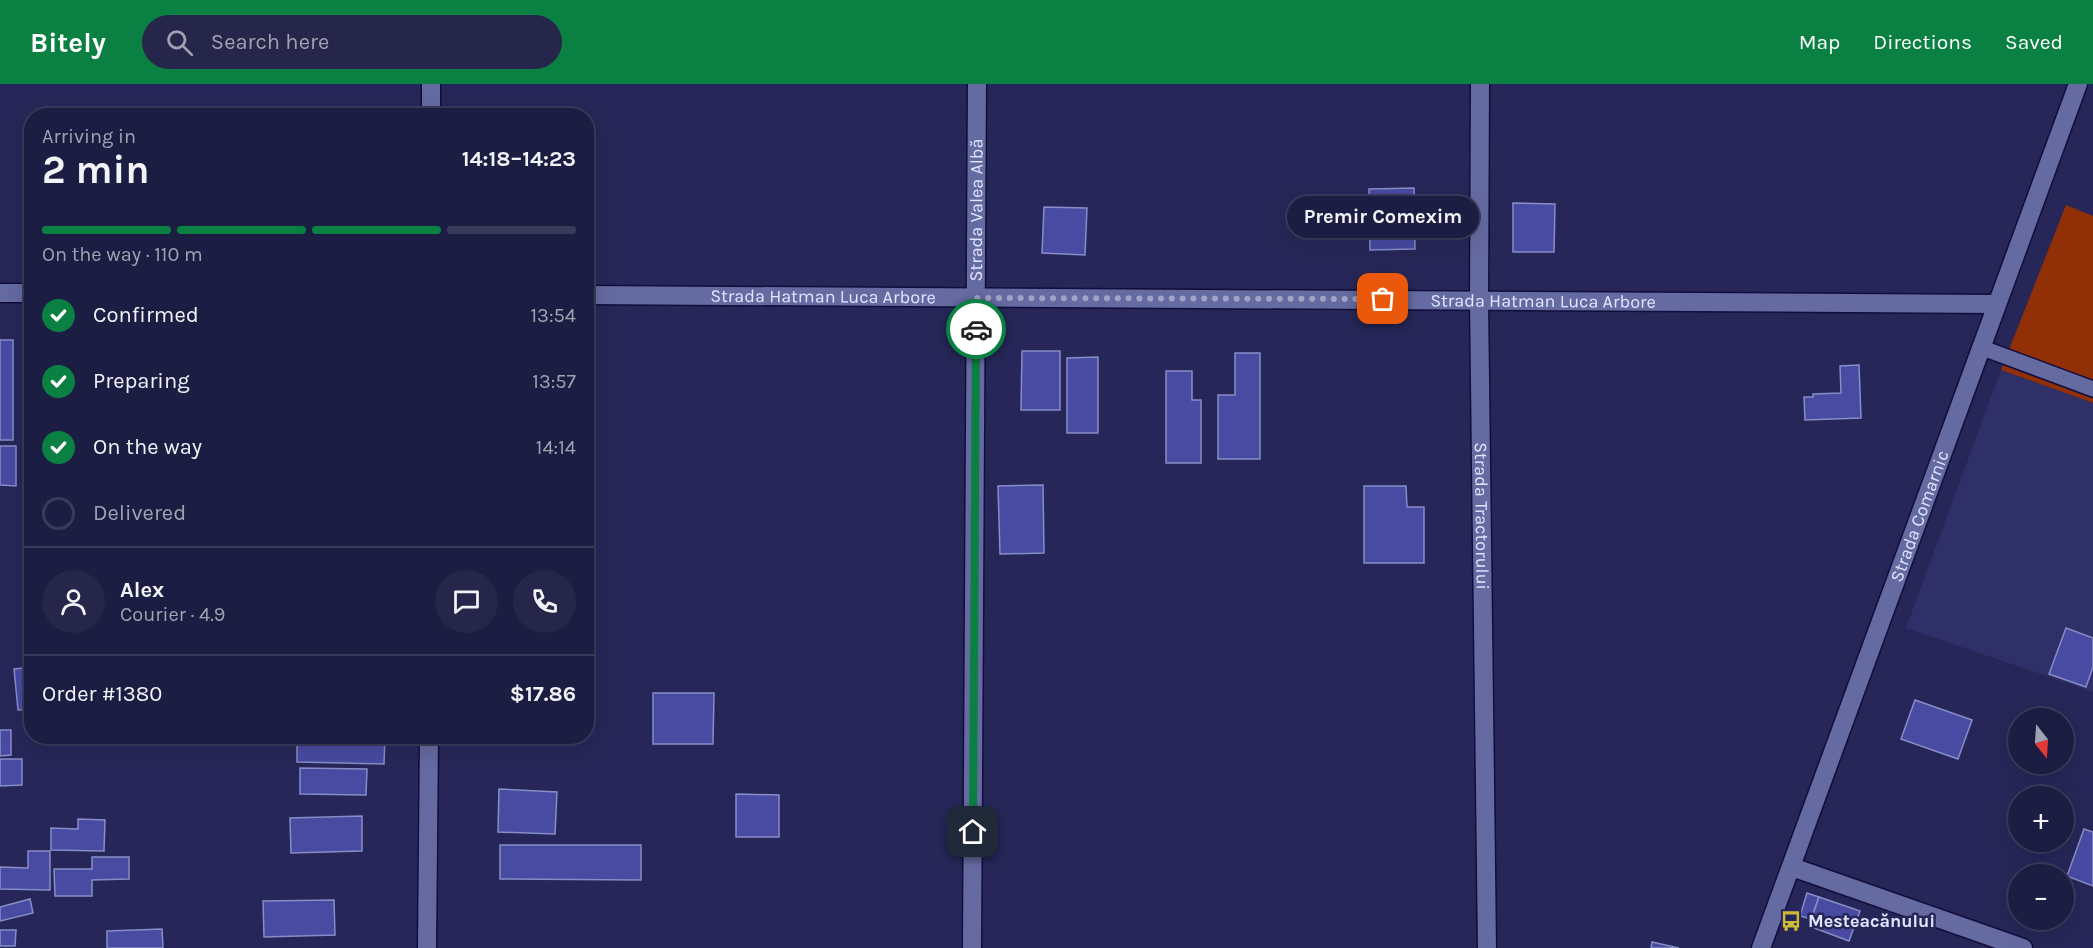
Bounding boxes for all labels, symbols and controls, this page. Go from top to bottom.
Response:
search box [142,15,562,69]
text: Bitely [30,26,106,59]
icon: search [163,26,196,59]
text: Search here [211,29,329,55]
text: Map [1799,30,1840,54]
text: Directions [1873,30,1972,54]
text: Saved [2005,30,2063,54]
text: Arriving in [42,125,136,148]
street label: Strada Valea Albă [965,138,988,282]
text: 14:18–14:23 [462,146,576,172]
text: 2 min [42,147,150,193]
callout: Premir Comexim [1287,197,1479,239]
text: Premir Comexim [1304,205,1462,228]
text: On the way · 110 m [42,243,203,266]
pin [1357,273,1408,324]
icon: bag [1366,282,1399,315]
street label: Strada Hatman Luca Arbore [710,285,936,308]
street label: Strada Hatman Luca Arbore [1430,289,1656,313]
icon: check [42,299,75,332]
courier [946,299,1006,359]
text: Confirmed [93,302,199,328]
text: 13:54 [531,304,576,327]
icon: car [960,313,993,346]
icon: check [42,365,75,398]
text: Preparing [93,368,190,394]
text: 13:57 [532,370,576,393]
icon: check [42,431,75,464]
text: On the way [93,434,202,460]
text: 14:14 [536,436,576,459]
street label: Strada Tractorului [1470,442,1494,590]
street label: Strada Comarnic [1885,447,1954,585]
text: Delivered [93,500,186,526]
button: person [42,570,105,633]
button: chat [435,570,498,633]
button: phone [513,570,576,633]
text: Alex [120,577,164,603]
text: Courier · 4.9 [120,603,225,626]
text: Order #1380 [42,681,162,707]
text: $17.86 [510,681,576,707]
north arrow [2008,708,2074,774]
map controls [2008,708,2074,930]
button: + [2008,786,2074,852]
pin [947,806,998,857]
icon: home [956,815,989,848]
button: − [2008,864,2074,930]
bus stop icon: Mesteacănului [1779,909,1803,933]
place label: Mesteacănului [1808,910,1935,932]

